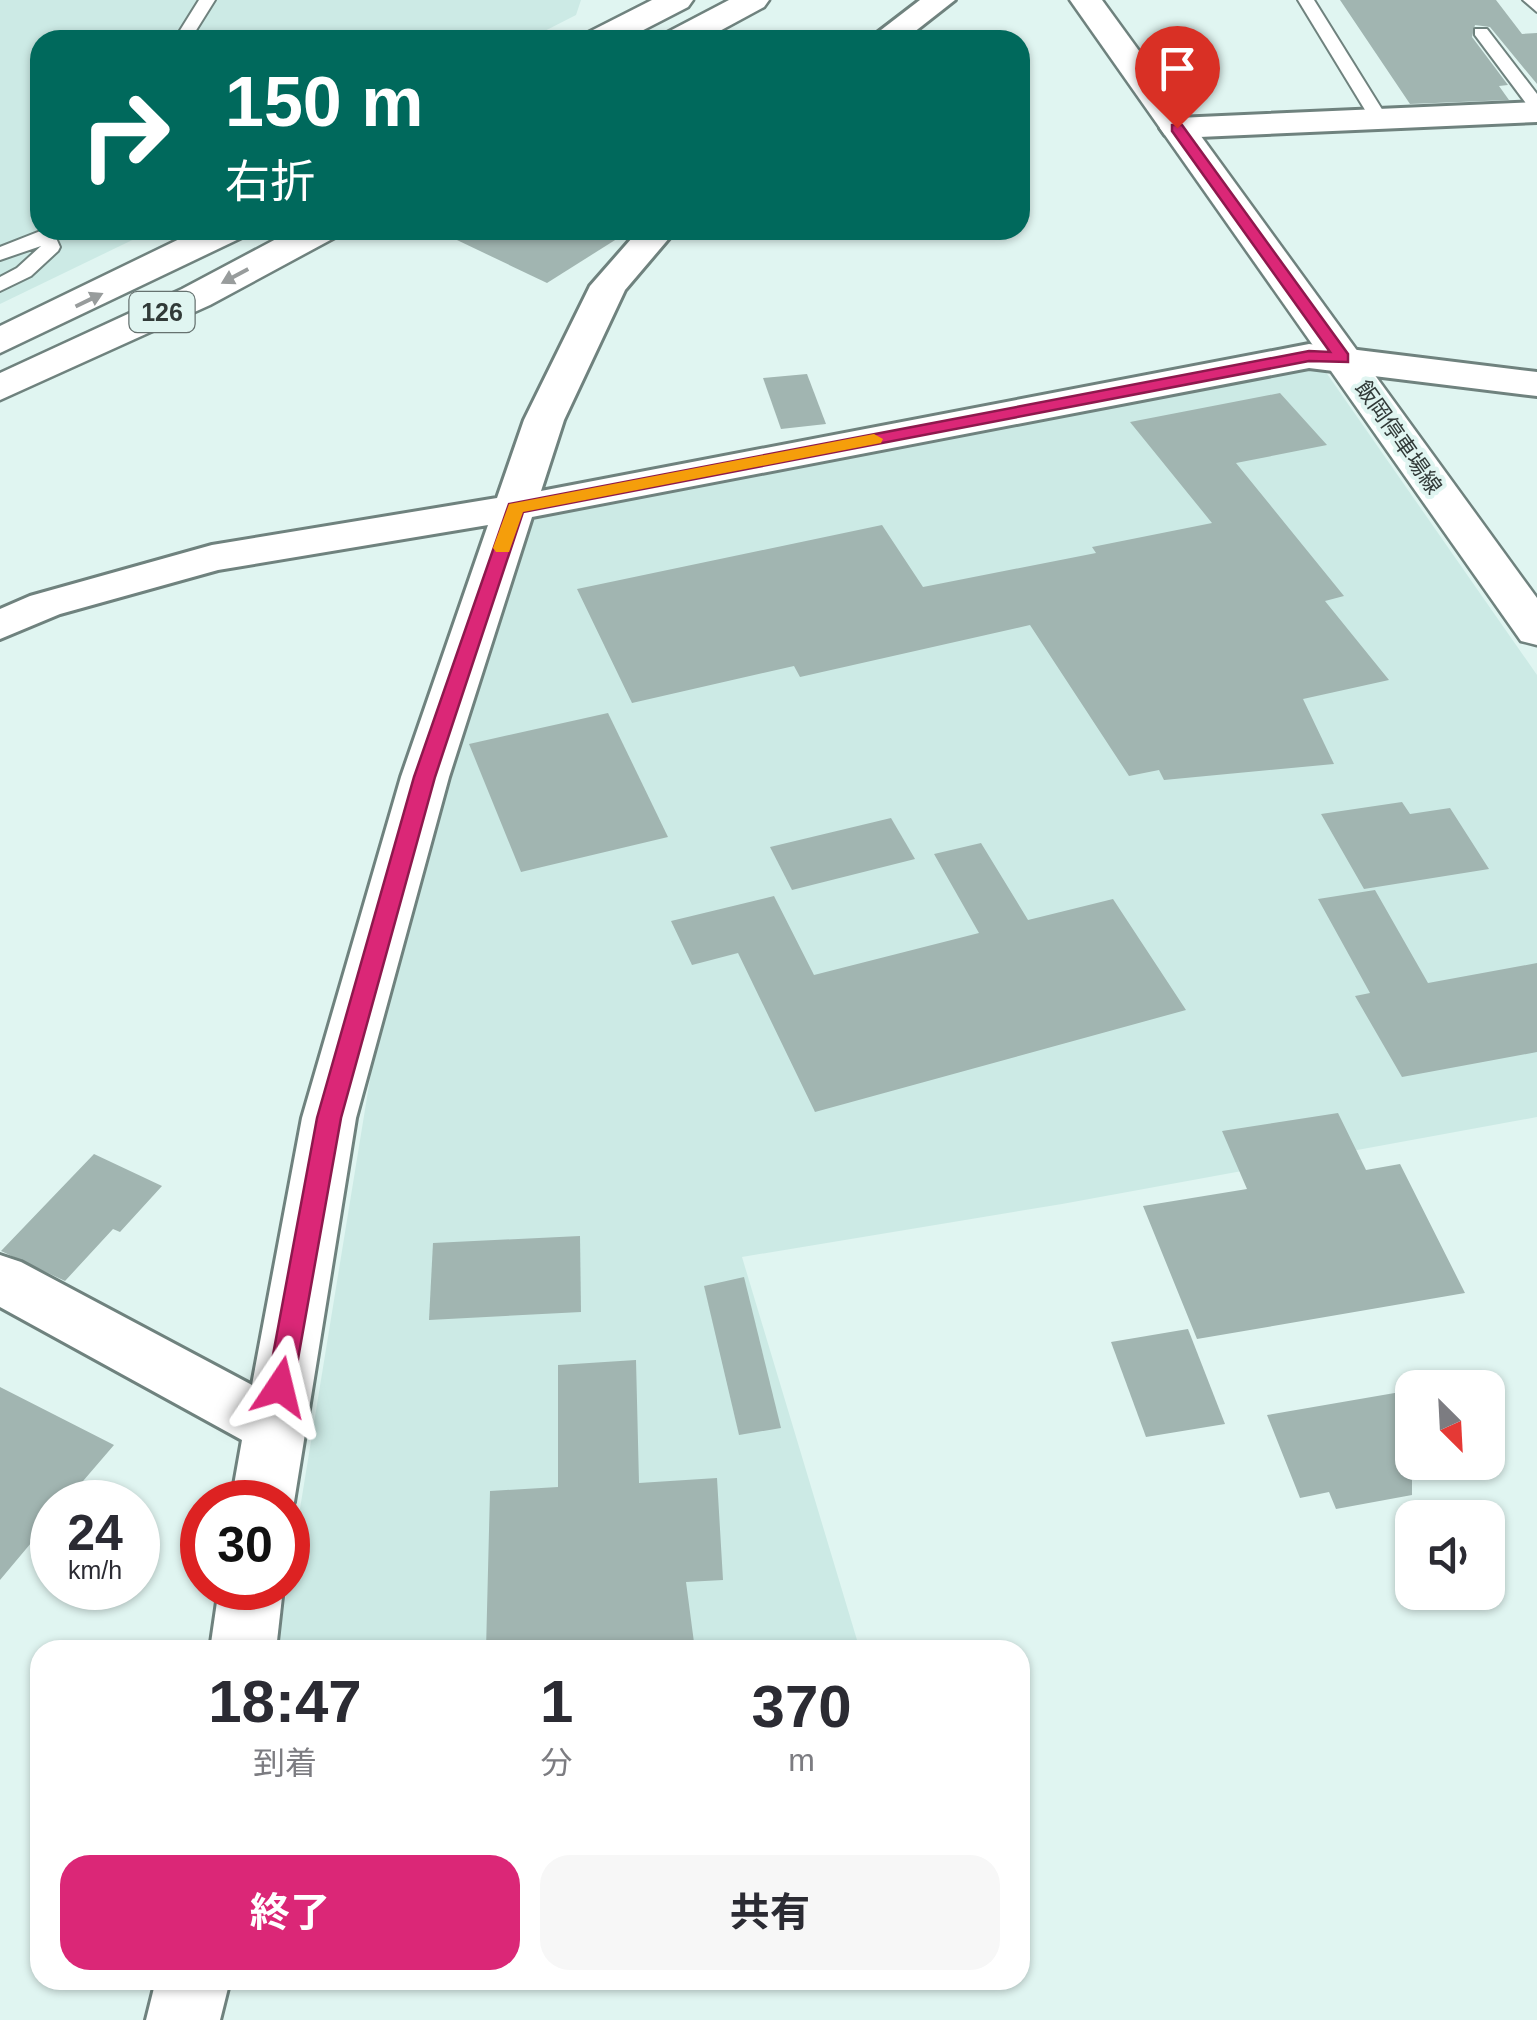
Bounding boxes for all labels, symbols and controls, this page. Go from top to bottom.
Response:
pin [1135,26,1220,129]
icon: arrive [1150,41,1205,96]
text: 150 m [225,63,423,141]
icon: right [60,70,190,200]
text: 右折 [225,156,315,207]
one-way arrow [221,267,249,284]
one-way arrow [74,292,103,309]
road number: 126 [130,292,194,332]
street label: 飯岡停車場線 [1350,376,1447,499]
position arrow [228,1335,332,1439]
north arrow [1395,1370,1505,1480]
map controls [1395,1370,1505,1610]
speed limit sign: 30 [180,1480,310,1610]
button: sound [1395,1500,1505,1610]
text: 24 [67,1505,123,1561]
text: km/h [68,1556,122,1584]
text: 18:47 [208,1668,362,1735]
text: 1 [540,1668,573,1735]
text: 370 [752,1673,852,1740]
text: m [788,1742,815,1778]
text: 到着 [253,1745,317,1781]
text: 分 [541,1745,573,1781]
button: 終了 [60,1855,520,1970]
button: 共有 [540,1855,1000,1970]

